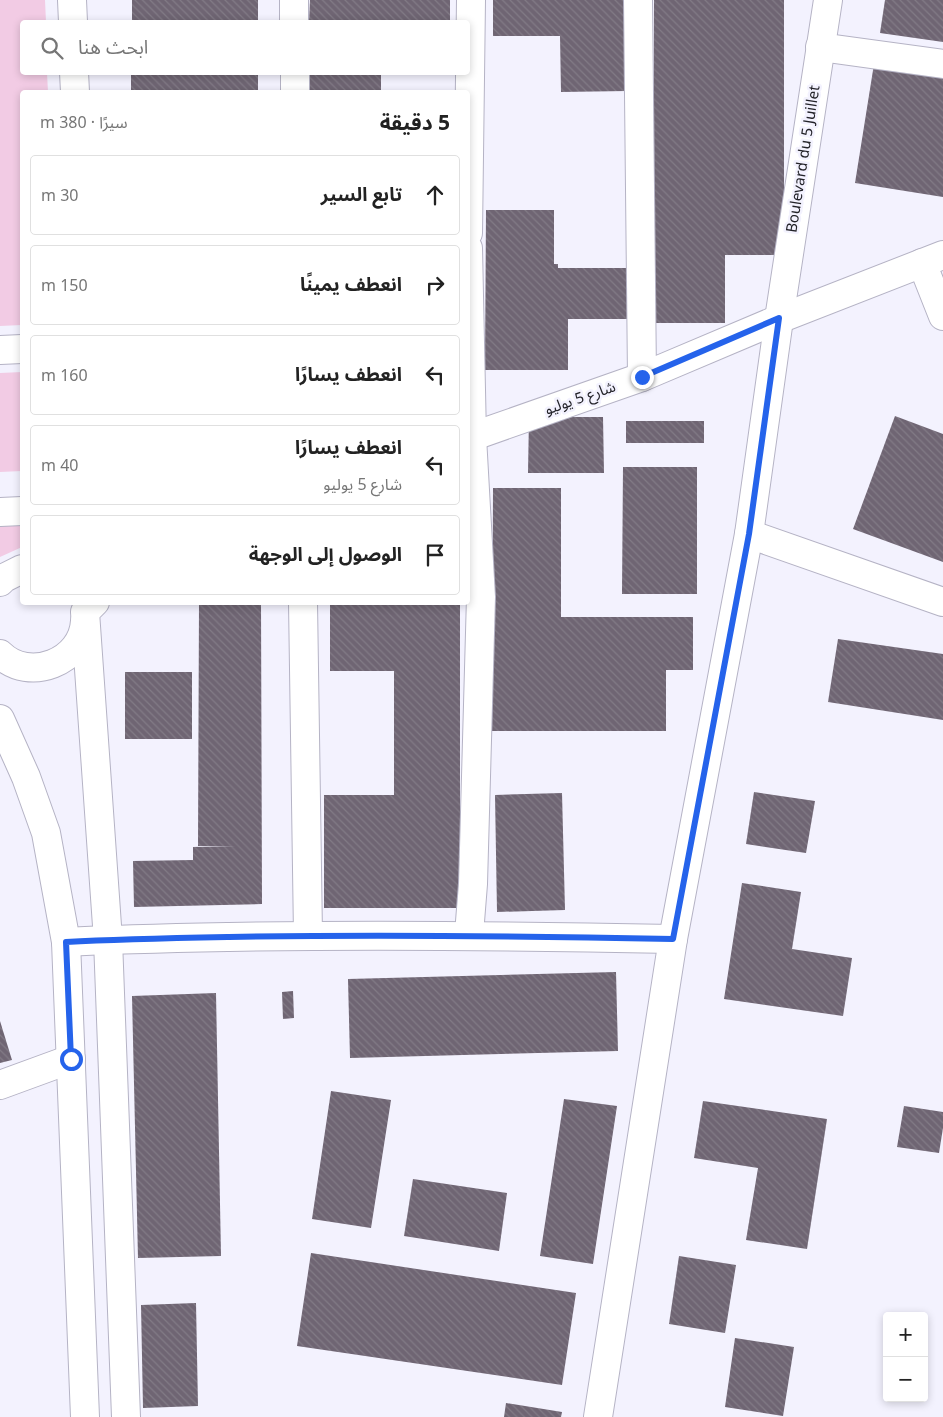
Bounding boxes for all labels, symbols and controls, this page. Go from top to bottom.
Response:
search box [20,20,470,75]
icon: search [38,34,66,62]
text: ابحث هنا [78,34,148,60]
street label: Boulevard du 5 Juillet [780,83,824,234]
text: 5 دقيقة [380,108,450,136]
text: سيرًا · 380 m [40,111,127,133]
text: تابع السير [321,181,402,207]
icon: ahead [421,181,449,209]
text: 30 m [41,184,78,206]
text: انعطف يمينًا [300,271,402,297]
icon: right [421,271,449,299]
text: 150 m [41,274,88,296]
text: انعطف يسارًا [295,361,402,387]
icon: left [421,361,449,389]
text: 160 m [41,364,88,386]
route end [631,366,654,389]
street label: شارع 5 يوليو [542,376,619,421]
text: انعطف يسارًا [295,434,402,460]
icon: left [421,451,449,479]
text: 40 m [41,454,78,476]
text: شارع 5 يوليو [323,473,402,495]
text: الوصول إلى الوجهة [249,541,402,567]
icon: arrive [421,541,449,569]
route start [60,1048,83,1071]
map controls [883,1312,928,1402]
button: + [883,1312,928,1357]
button: − [883,1357,928,1402]

